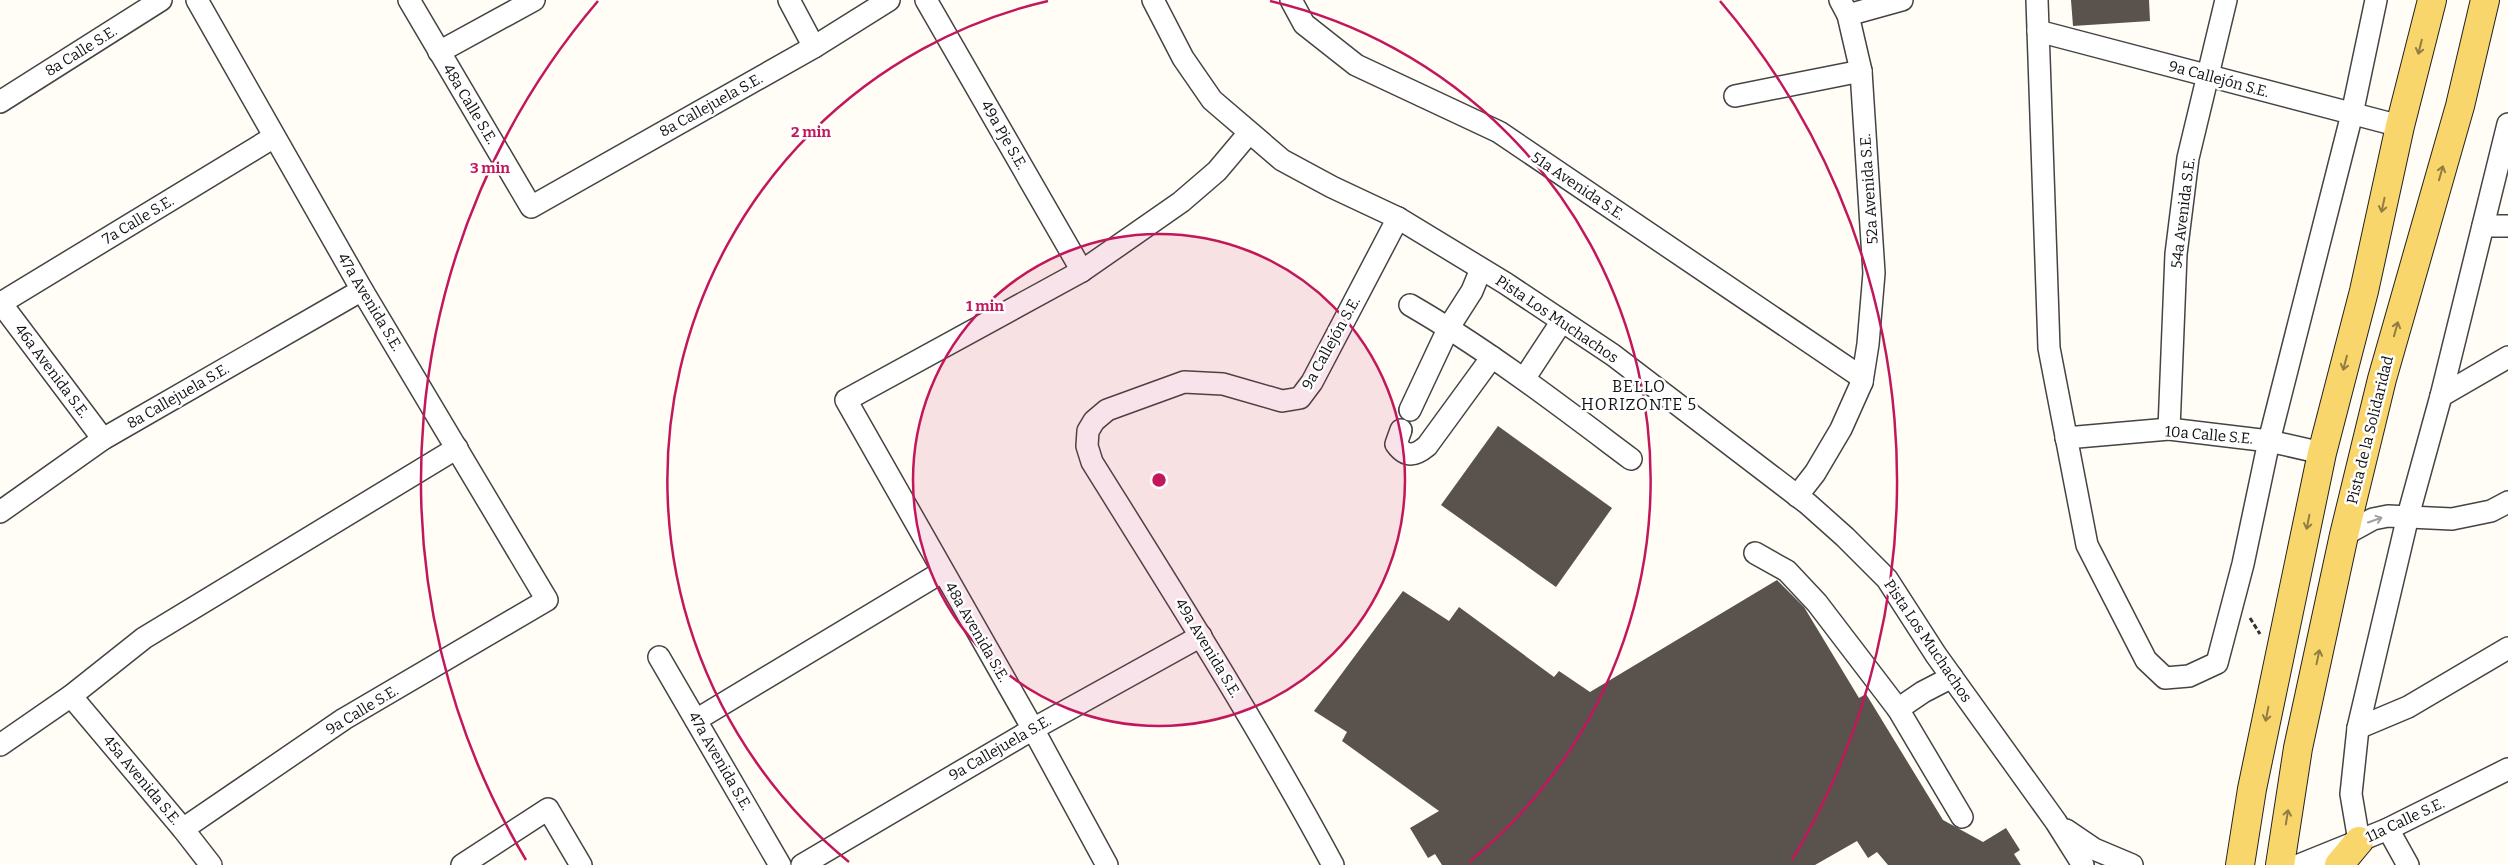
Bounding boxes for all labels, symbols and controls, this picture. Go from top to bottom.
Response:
street label: 8a Calle S.E. [42,22,120,80]
one-way arrow [2415,39,2424,55]
street label: 9a Callejón S.E. [2167,57,2271,101]
street label: 48a Calle S.E. [439,61,501,147]
street label: 8a Callejuela S.E. [656,69,766,141]
street label: 49a Pje S.E. [977,97,1031,173]
text: 2 min [791,123,831,141]
street label: 52a Avenida S.E. [1856,133,1882,245]
street label: 51a Avenida S.E. [1528,148,1628,224]
street label: 54a Avenida S.E. [2167,156,2199,270]
text: 3 min [470,159,510,177]
one-way arrow [2437,165,2446,181]
street label: 7a Calle S.E. [99,192,177,248]
one-way arrow [2378,197,2387,213]
street label: 47a Avenida S.E. [334,250,406,354]
street label: Pista Los Muchachos [1492,271,1622,367]
street label: 9a Callejón S.E. [1298,293,1364,393]
text: 1 min [966,297,1004,315]
street label: 46a Avenida S.E. [11,321,93,421]
one-way arrow [2392,322,2402,338]
street label: Pista de la Solidaridad [2343,354,2397,506]
one-way arrow [2340,355,2349,371]
street label: 8a Callejuela S.E. [124,359,232,433]
district label: BELLO HORIZONTE 5 [1581,377,1697,414]
street label: 10a Calle S.E. [2164,422,2254,448]
centre of rings [1150,471,1168,489]
one-way arrow [2303,513,2312,529]
one-way arrow [2367,515,2382,524]
street label: Pista Los Muchachos [1880,576,1976,706]
street label: 48a Avenida S.E. [941,579,1013,685]
street label: 49a Avenida S.E. [1171,595,1245,701]
one-way arrow [2314,650,2323,666]
street label: 9a Calle S.E. [322,681,402,739]
one-way arrow [2262,706,2271,722]
street label: 47a Avenida S.E. [684,708,756,814]
street label: 9a Callejuela S.E. [946,711,1054,785]
street label: 45a Avenida S.E. [99,731,185,829]
street label: 11a Calle S.E. [2363,794,2447,846]
one-way arrow [2283,809,2293,825]

